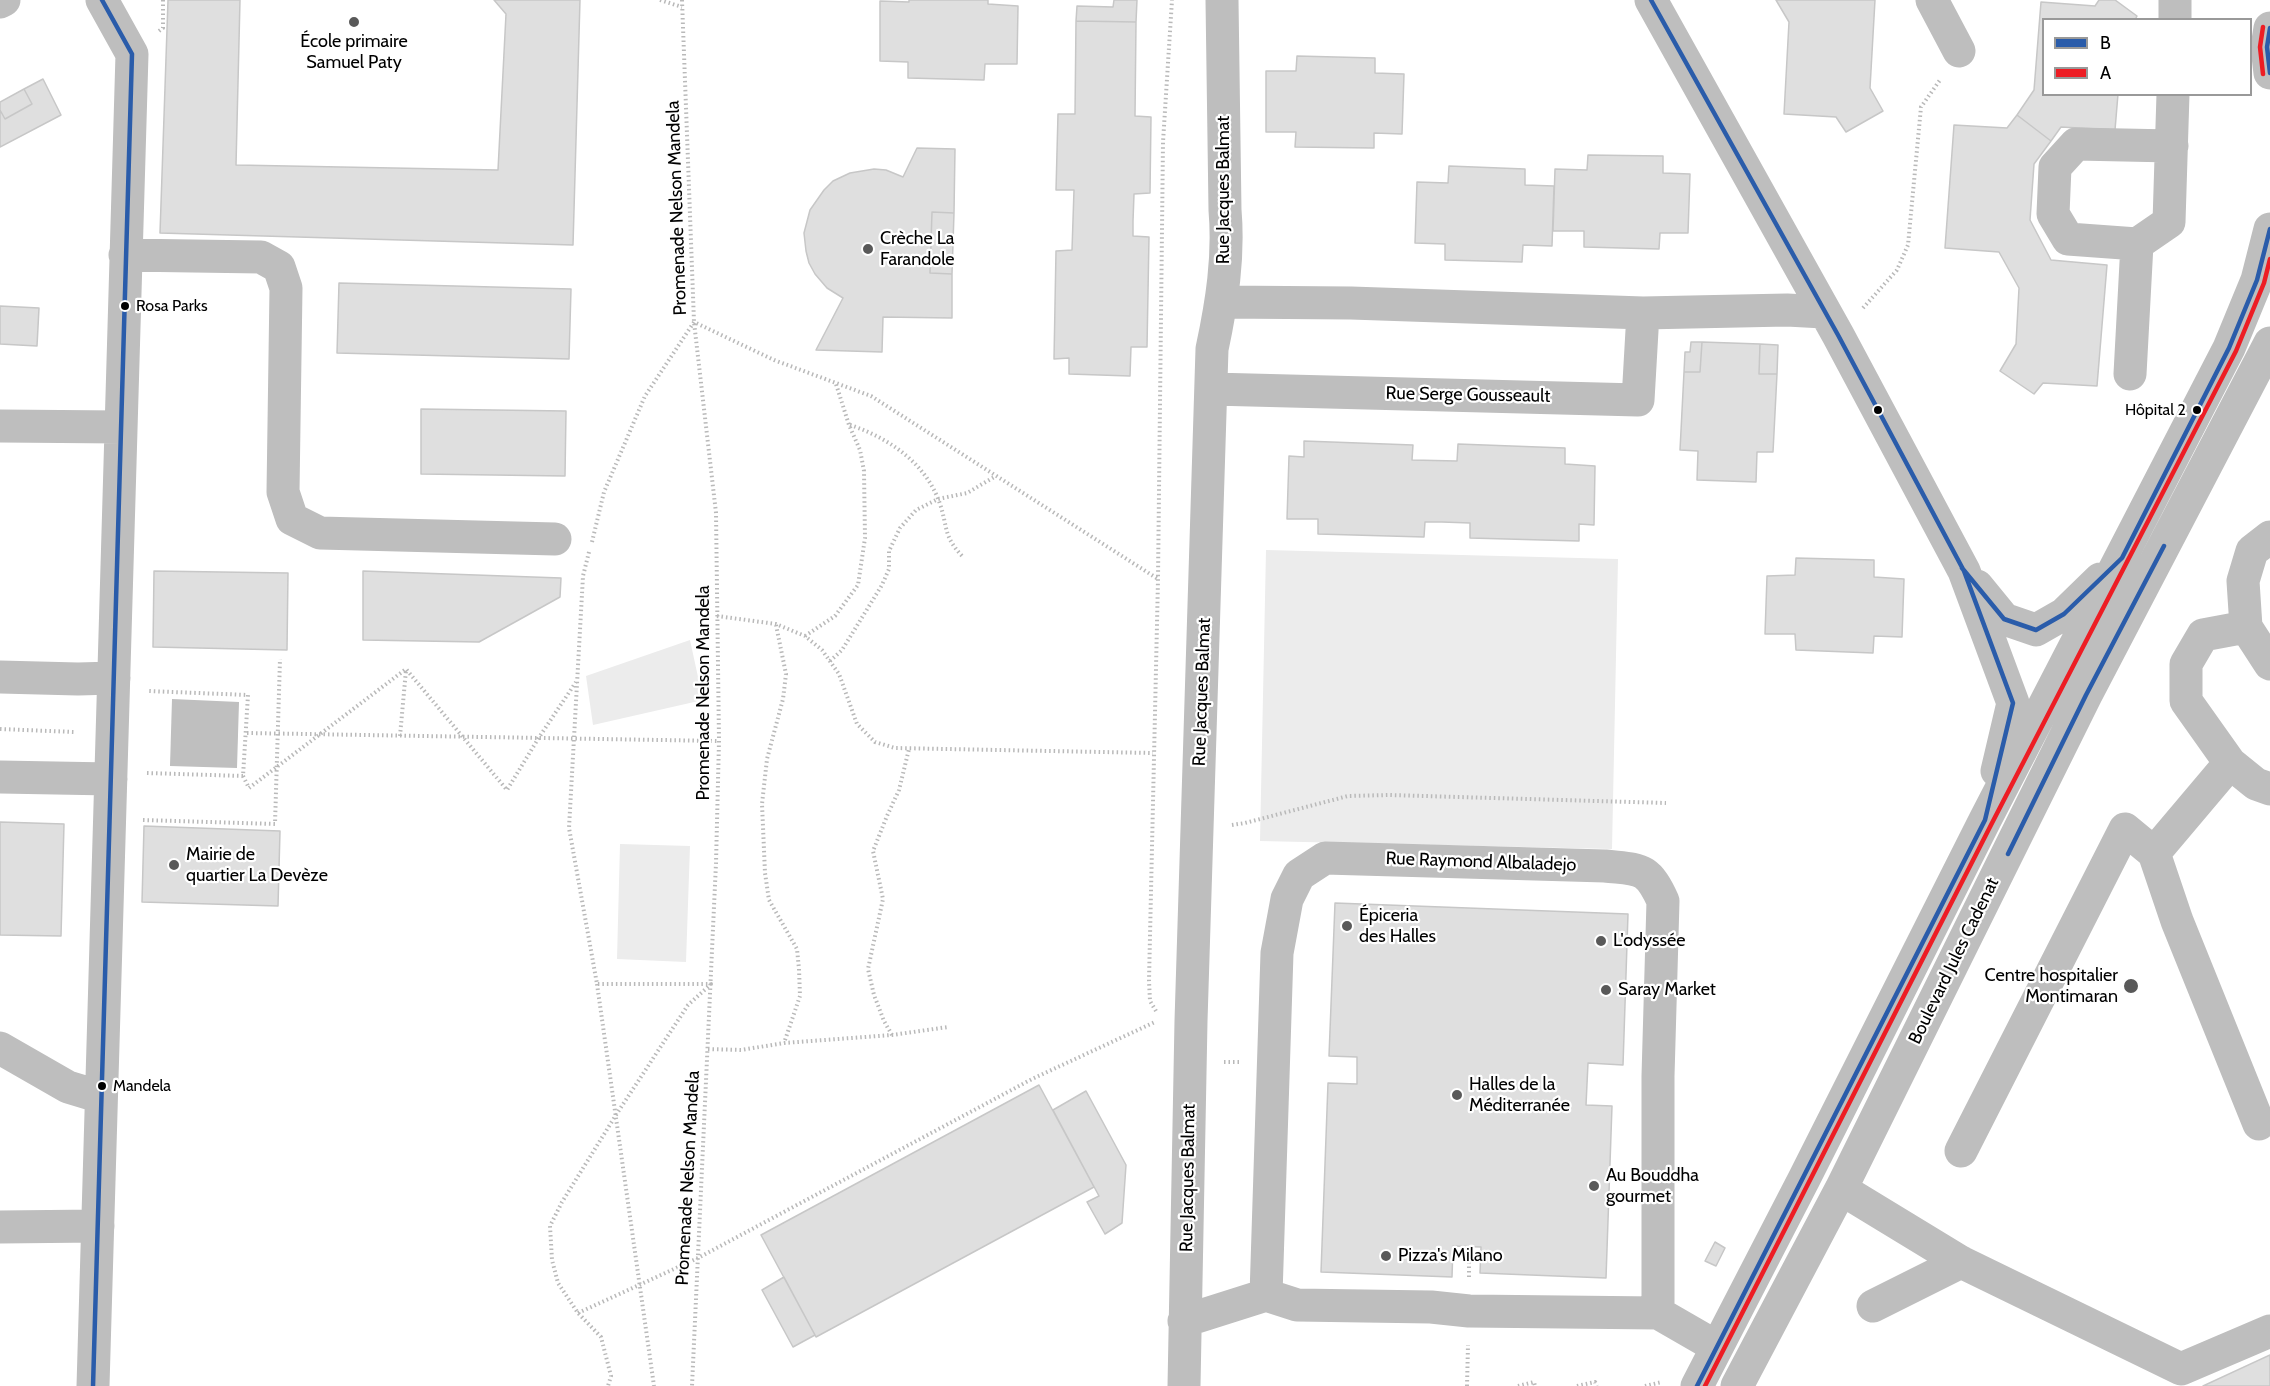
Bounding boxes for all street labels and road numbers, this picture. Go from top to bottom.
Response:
street label: Promenade Nelson Mandela [662,100,692,316]
street label: Rue Jacques Balmat [1213,116,1235,264]
street label: Rue Serge Gousseault [1386,383,1550,407]
street label: Promenade Nelson Mandela [693,585,715,801]
street label: Rue Jacques Balmat [1189,617,1215,767]
street label: Rue Raymond Albaladejo [1385,848,1577,876]
street label: Boulevard Jules Cadenat [1904,874,2004,1048]
street label: Promenade Nelson Mandela [672,1070,704,1286]
street label: Rue Jacques Balmat [1176,1104,1200,1252]

